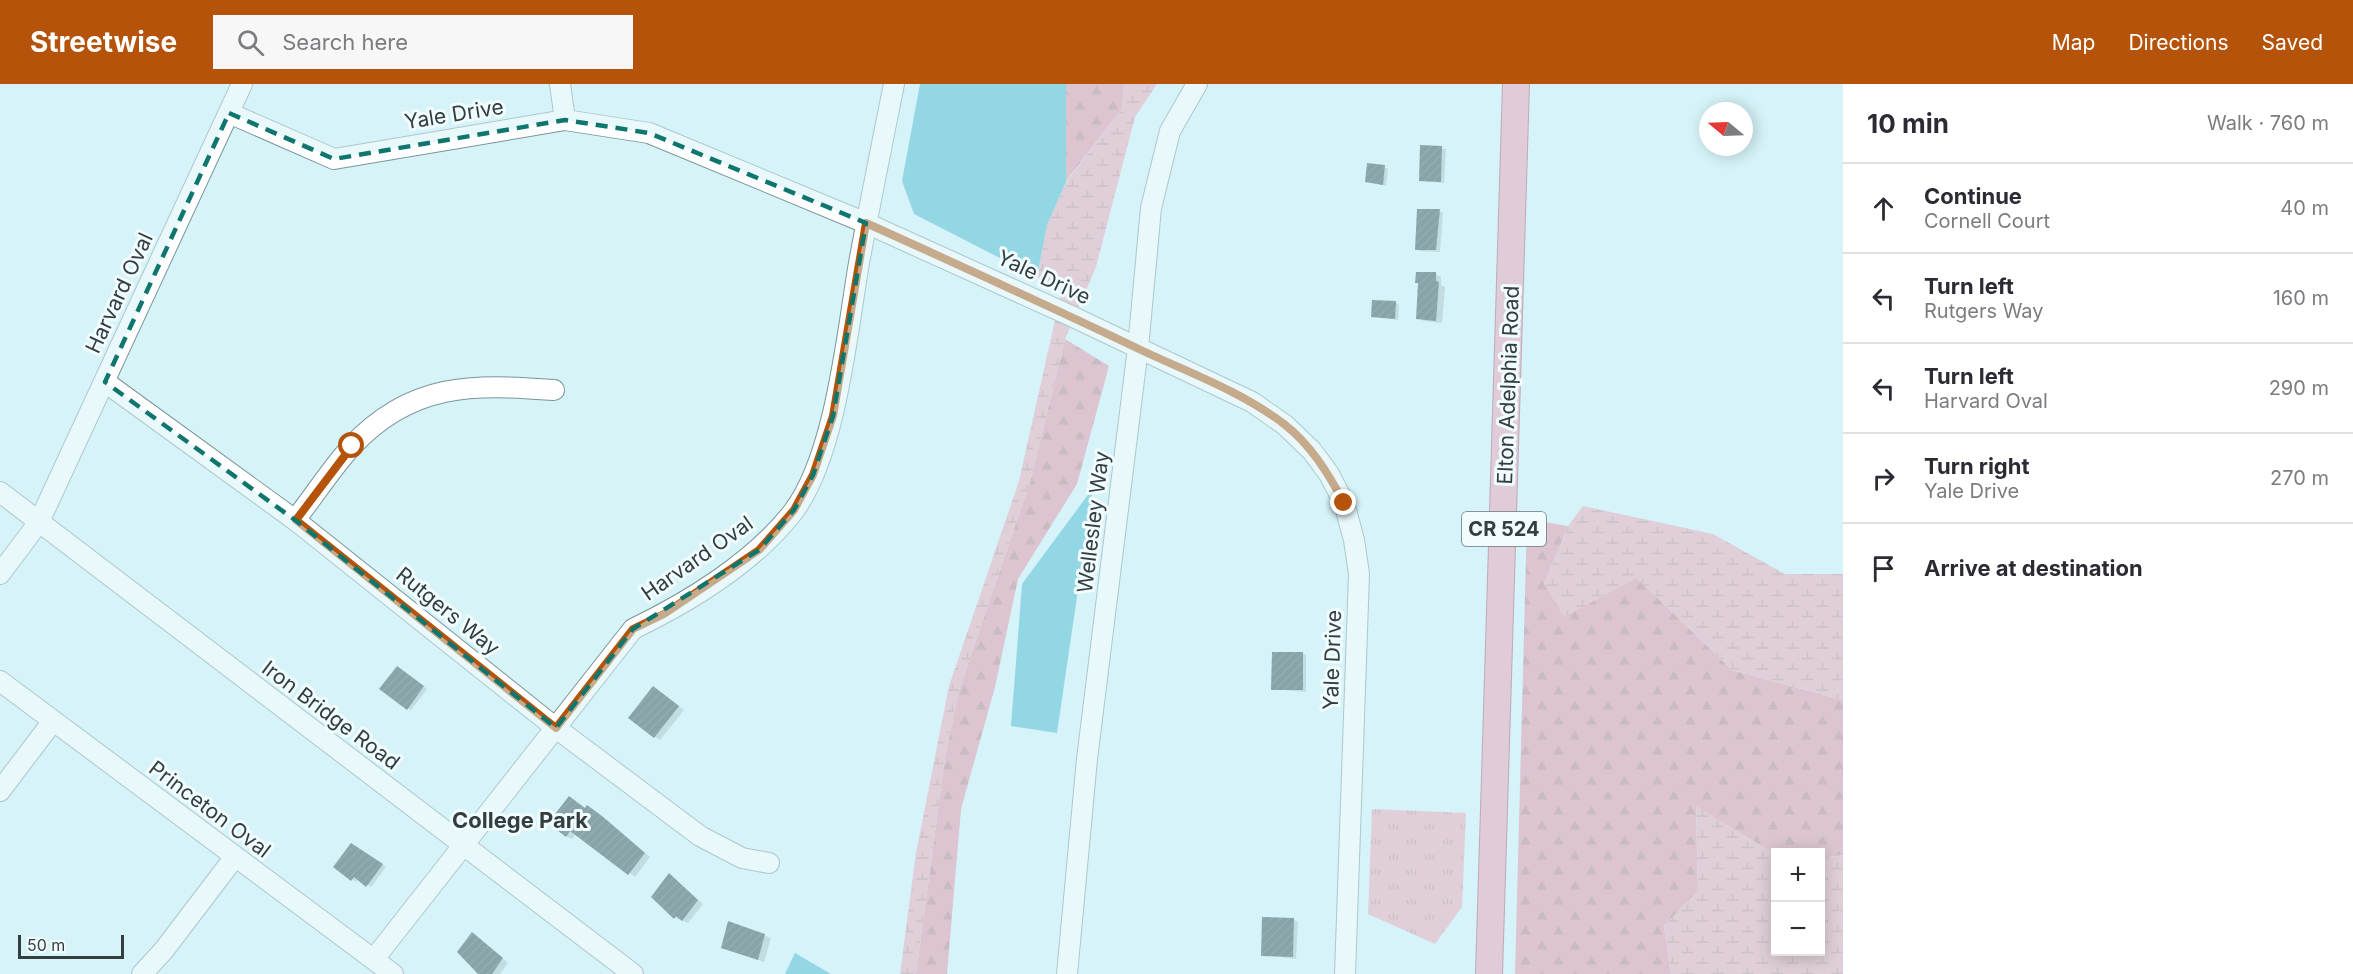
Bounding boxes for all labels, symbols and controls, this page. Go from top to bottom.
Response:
search box [213,15,633,69]
text: Streetwise [30,25,177,59]
icon: search [234,26,267,59]
text: Search here [282,29,408,55]
text: Map [2052,30,2095,55]
text: Directions [2128,30,2229,55]
text: Saved [2262,30,2323,55]
street label: Yale Drive [403,94,505,134]
north arrow [1699,102,1753,156]
text: 10 min [1867,108,1949,139]
text: Walk · 760 m [2207,111,2329,135]
text: Continue [1924,183,2022,209]
icon: ahead [1867,192,1900,225]
text: 40 m [2280,196,2329,220]
text: Cornell Court [1924,209,2050,233]
street label: Harvard Oval [80,229,158,357]
street label: Yale Drive [993,245,1095,309]
text: Turn left [1924,273,2014,299]
icon: left [1867,282,1900,315]
street label: Elton Adelphia Road [1492,285,1524,485]
text: 160 m [2273,286,2329,310]
text: Rutgers Way [1924,299,2044,323]
text: Turn left [1924,363,2014,389]
icon: left [1867,372,1900,405]
text: 290 m [2269,376,2329,400]
text: Harvard Oval [1924,389,2048,413]
route start [338,432,364,458]
street label: Wellesley Way [1072,449,1114,594]
text: Turn right [1924,453,2030,479]
icon: right [1867,462,1900,495]
text: 270 m [2270,466,2329,490]
text: Yale Drive [1924,479,2019,503]
route end [1330,489,1356,515]
street label: Harvard Oval [637,510,757,606]
road number: CR 524 [1462,512,1546,546]
icon: arrive [1867,552,1900,585]
text: Arrive at destination [1924,555,2143,581]
street label: Rutgers Way [391,562,505,660]
street label: Yale Drive [1318,610,1346,710]
street label: Iron Bridge Road [257,655,405,775]
street label: Princeton Oval [144,755,276,863]
district label: College Park [452,807,588,833]
map controls [1771,848,1825,956]
button: + [1771,848,1825,902]
button: − [1771,902,1825,956]
scale bar [18,932,124,960]
text: 50 m [27,935,65,955]

